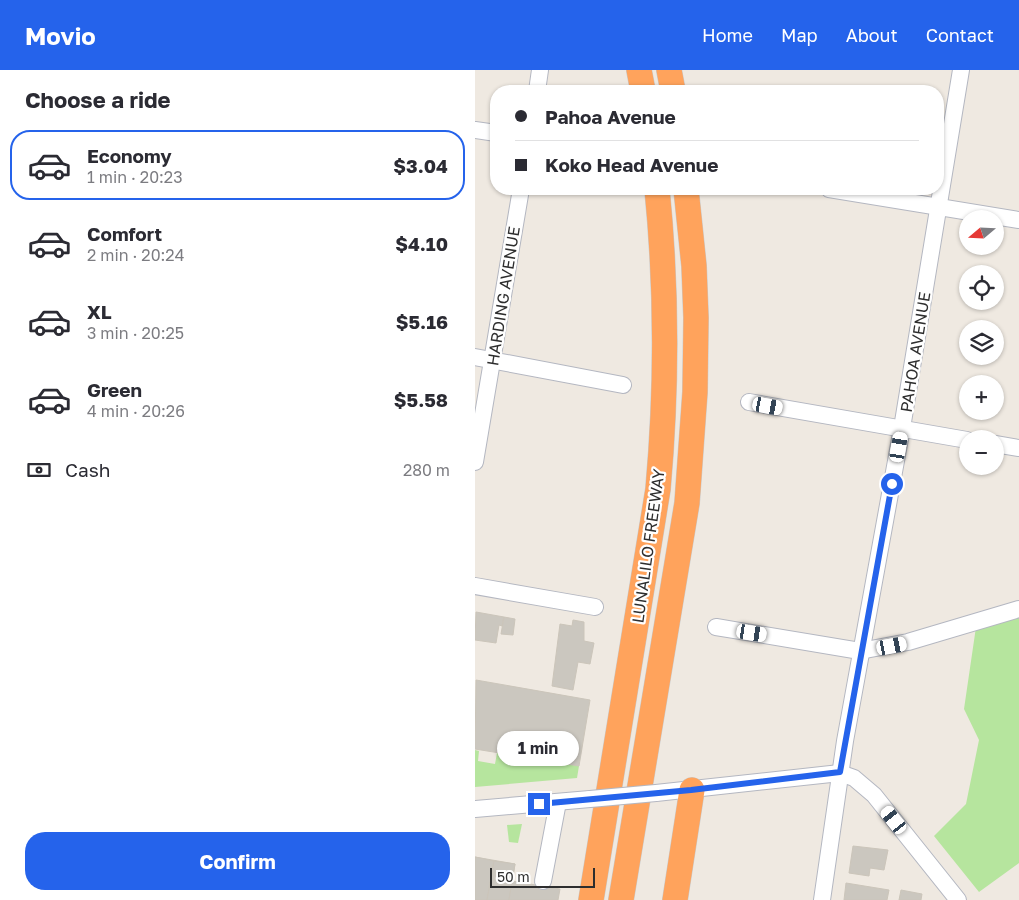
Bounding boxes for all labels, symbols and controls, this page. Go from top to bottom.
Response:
text: Movio [25,21,96,50]
text: Home [702,24,753,46]
text: Map [781,24,818,46]
text: About [846,24,898,46]
text: Contact [926,24,994,46]
text: Choose a ride [25,86,171,113]
text: Pahoa Avenue [545,105,676,128]
icon: car [27,143,72,188]
text: Economy [87,144,172,167]
text: Koko Head Avenue [545,153,718,176]
text: $3.04 [393,154,448,177]
text: 1 min · 20:23 [87,167,183,187]
north arrow [959,210,1004,255]
map controls [959,210,1004,475]
icon: car [27,221,72,266]
text: Comfort [87,222,162,245]
street label: HARDING AVENUE [482,225,524,367]
text: $4.10 [395,232,448,255]
text: 2 min · 20:24 [87,245,184,265]
button: locate [959,265,1004,310]
street label: PAHOA AVENUE [896,290,934,414]
icon: car [27,299,72,344]
text: XL [87,300,112,323]
text: $5.16 [396,310,448,333]
button: layers [959,320,1004,365]
text: 3 min · 20:25 [87,323,184,343]
button: + [959,375,1004,420]
icon: car [27,377,72,422]
text: Green [87,378,142,401]
text: $5.58 [394,388,448,411]
car [751,396,784,416]
text: 4 min · 20:26 [87,401,185,421]
button: − [959,430,1004,475]
car [889,431,908,463]
icon: cash [25,456,53,484]
text: Cash [65,458,110,481]
text: 280 m [403,460,450,480]
street label: LUNALILO FREEWAY [627,467,669,624]
route start [881,473,903,495]
car [736,623,767,643]
car [875,636,908,656]
callout: 1 min [498,732,580,766]
text: 1 min [518,738,558,758]
route end [528,793,550,815]
car [878,804,909,836]
button: Confirm [25,832,450,890]
scale bar [490,865,595,888]
text: 50 m [497,868,530,885]

